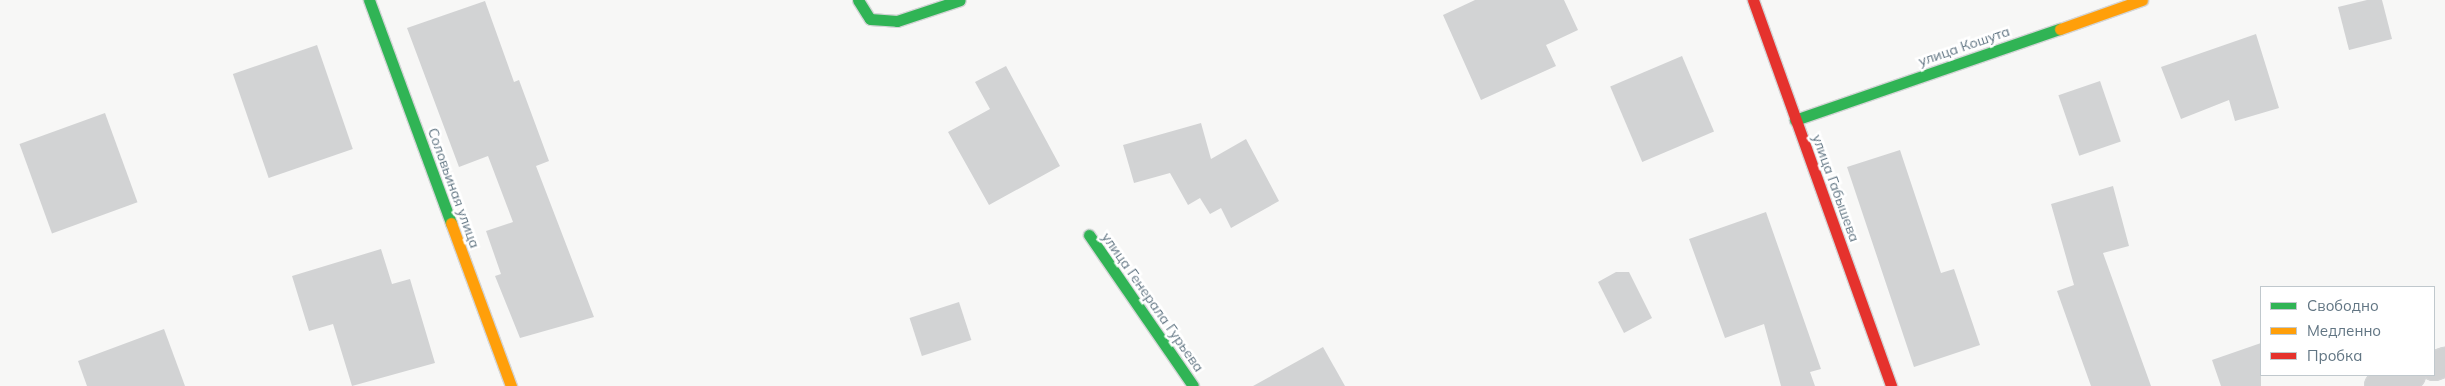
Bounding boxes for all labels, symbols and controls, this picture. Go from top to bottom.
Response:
street label: улица Кошута [1916,22,2012,70]
street label: Соловьиная улица [424,126,484,250]
street label: улица Габышева [1809,132,1863,244]
street label: улица Генерала Гурьева [1098,229,1208,375]
legend [2260,286,2435,376]
text: Свободно [2307,296,2379,315]
text: Медленно [2307,321,2381,340]
text: Пробка [2307,346,2362,365]

